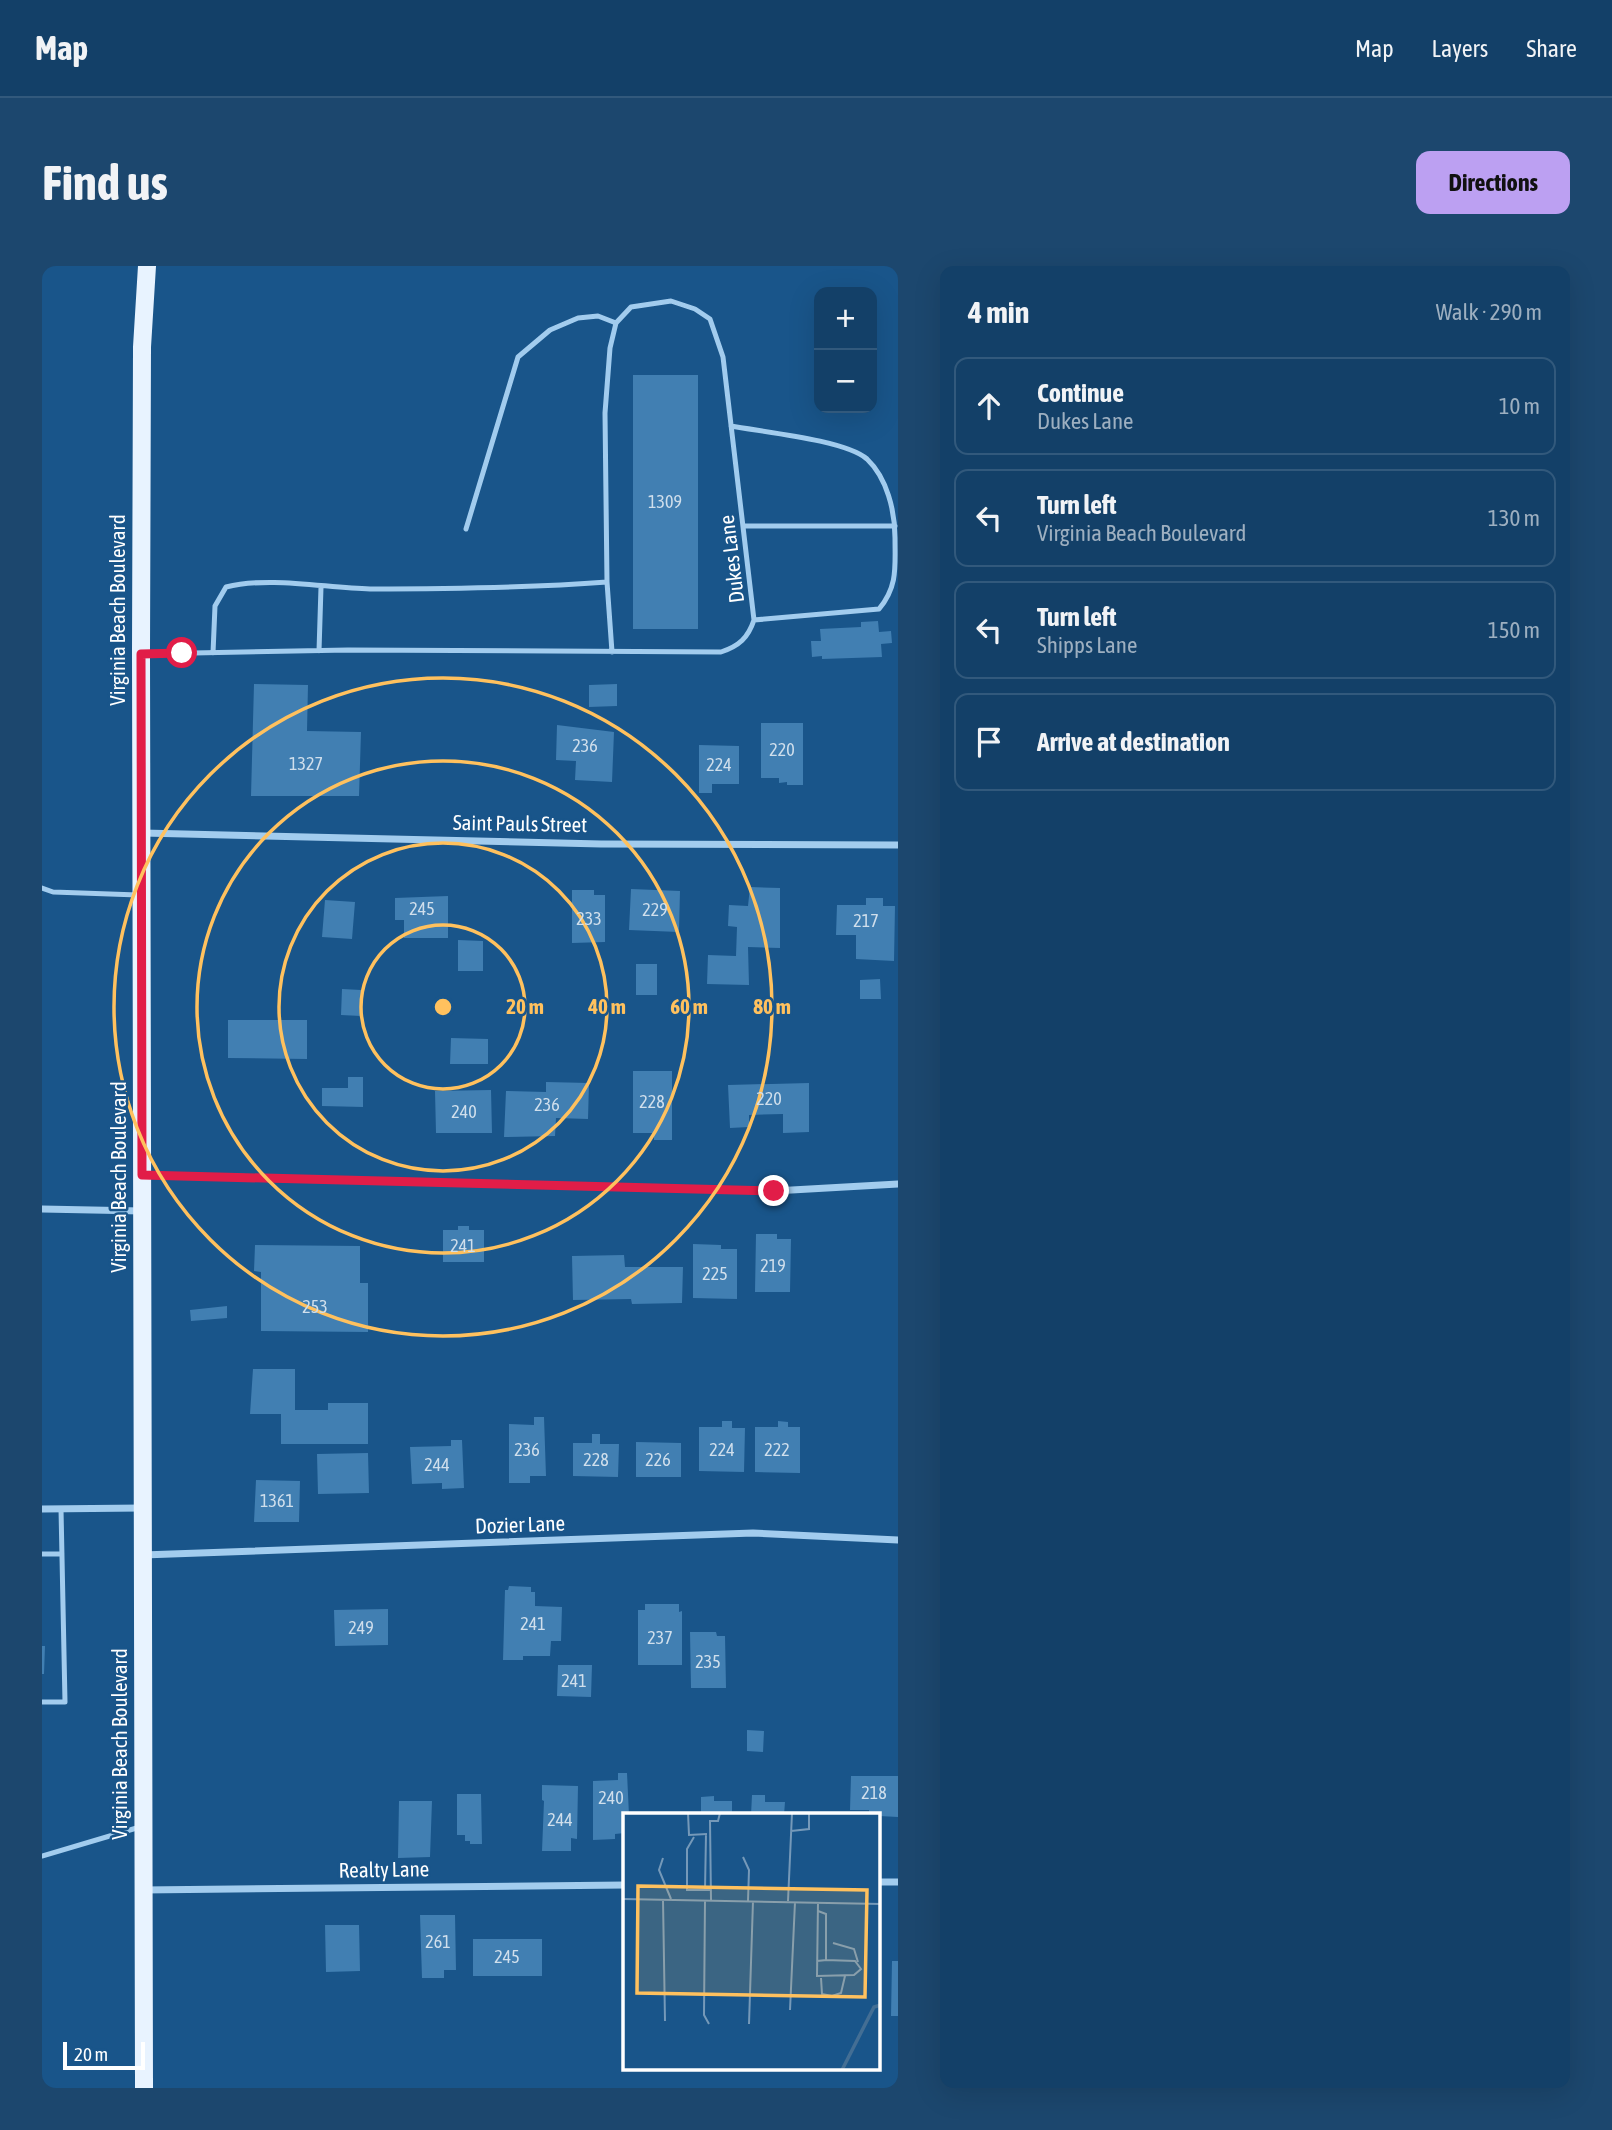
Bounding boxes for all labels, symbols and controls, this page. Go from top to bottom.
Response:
text: Map [35,29,88,67]
text: Map [1355,35,1394,62]
text: Layers [1432,35,1488,62]
text: Share [1526,35,1577,62]
button: Directions [1416,151,1570,214]
text: Find us [42,154,168,210]
map controls [814,287,877,413]
button: + [814,287,877,350]
text: 4 min [968,295,1029,329]
text: Walk · 290 m [1436,299,1542,325]
button: − [814,350,877,413]
text: Continue [1037,378,1124,408]
icon: ahead [970,387,1008,425]
text: 10 m [1499,393,1540,419]
text: Dukes Lane [1037,408,1134,434]
text: Turn left [1037,490,1117,520]
house number: 1309 [648,491,682,512]
icon: left [970,499,1008,537]
text: 130 m [1488,505,1540,531]
street label: Virginia Beach Boulevard [105,514,129,706]
street label: Dukes Lane [714,514,748,604]
text: Virginia Beach Boulevard [1037,520,1247,546]
text: Turn left [1037,602,1117,632]
icon: left [970,611,1008,649]
text: 150 m [1488,617,1540,643]
text: Shipps Lane [1037,632,1137,658]
route start [166,637,197,668]
icon: arrive [970,723,1008,761]
text: Arrive at destination [1037,727,1230,757]
house number: 236 [572,735,598,756]
house number: 220 [769,739,795,760]
house number: 1327 [289,753,323,774]
house number: 224 [706,754,732,775]
street label: Saint Pauls Street [453,810,587,836]
house number: 245 [409,898,435,919]
house number: 229 [642,899,668,920]
house number: 233 [576,908,602,929]
house number: 217 [853,910,879,931]
text: 20 m [506,994,544,1018]
text: 40 m [587,994,626,1018]
text: 60 m [670,994,708,1018]
text: 80 m [753,994,791,1018]
centre of rings [431,995,455,1019]
street label: Virginia Beach Boulevard [106,1081,130,1273]
house number: 220 [756,1088,782,1109]
house number: 228 [639,1091,665,1112]
house number: 236 [534,1094,560,1115]
house number: 240 [451,1101,477,1122]
route end [758,1175,789,1206]
house number: 241 [450,1235,476,1256]
house number: 219 [760,1255,786,1276]
house number: 225 [702,1263,728,1284]
house number: 253 [302,1296,328,1317]
house number: 236 [514,1439,540,1460]
house number: 224 [709,1439,735,1460]
house number: 222 [764,1439,790,1460]
house number: 228 [583,1449,609,1470]
house number: 226 [645,1449,671,1470]
house number: 244 [424,1454,450,1475]
house number: 1361 [260,1490,294,1511]
street label: Dozier Lane [475,1510,565,1538]
house number: 241 [520,1613,546,1634]
house number: 249 [348,1617,374,1638]
house number: 237 [647,1627,673,1648]
street label: Virginia Beach Boulevard [107,1648,131,1840]
house number: 235 [695,1651,721,1672]
house number: 241 [561,1670,587,1691]
house number: 218 [861,1782,887,1803]
house number: 240 [598,1787,624,1808]
house number: 244 [547,1809,573,1830]
inset map [623,1813,880,2070]
street label: Realty Lane [338,1856,429,1882]
house number: 261 [425,1931,451,1952]
house number: 245 [494,1946,520,1967]
scale bar [63,2039,145,2071]
text: 20 m [74,2043,108,2065]

